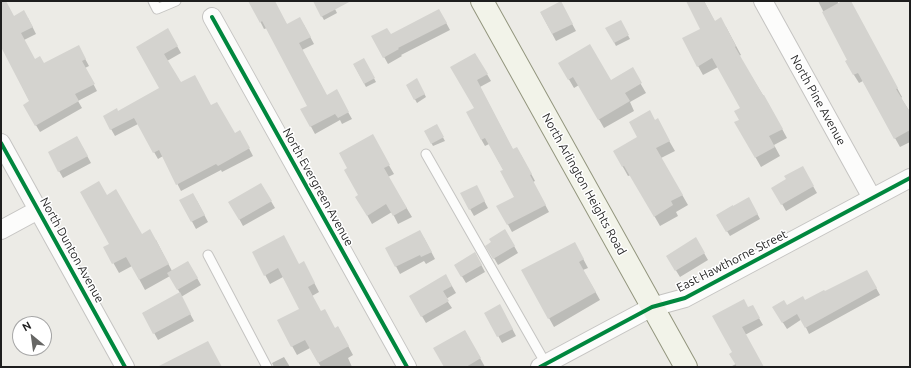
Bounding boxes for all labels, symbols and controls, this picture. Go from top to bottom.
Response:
street label: North Pine Avenue [787,52,849,148]
street label: North Arlington Heights Road [539,111,629,257]
street label: North Evergreen Avenue [280,125,356,249]
street label: North Dunton Avenue [37,195,107,305]
street label: East Hawthorne Street [674,227,790,295]
north arrow [12,316,52,356]
text: N [20,319,33,334]

